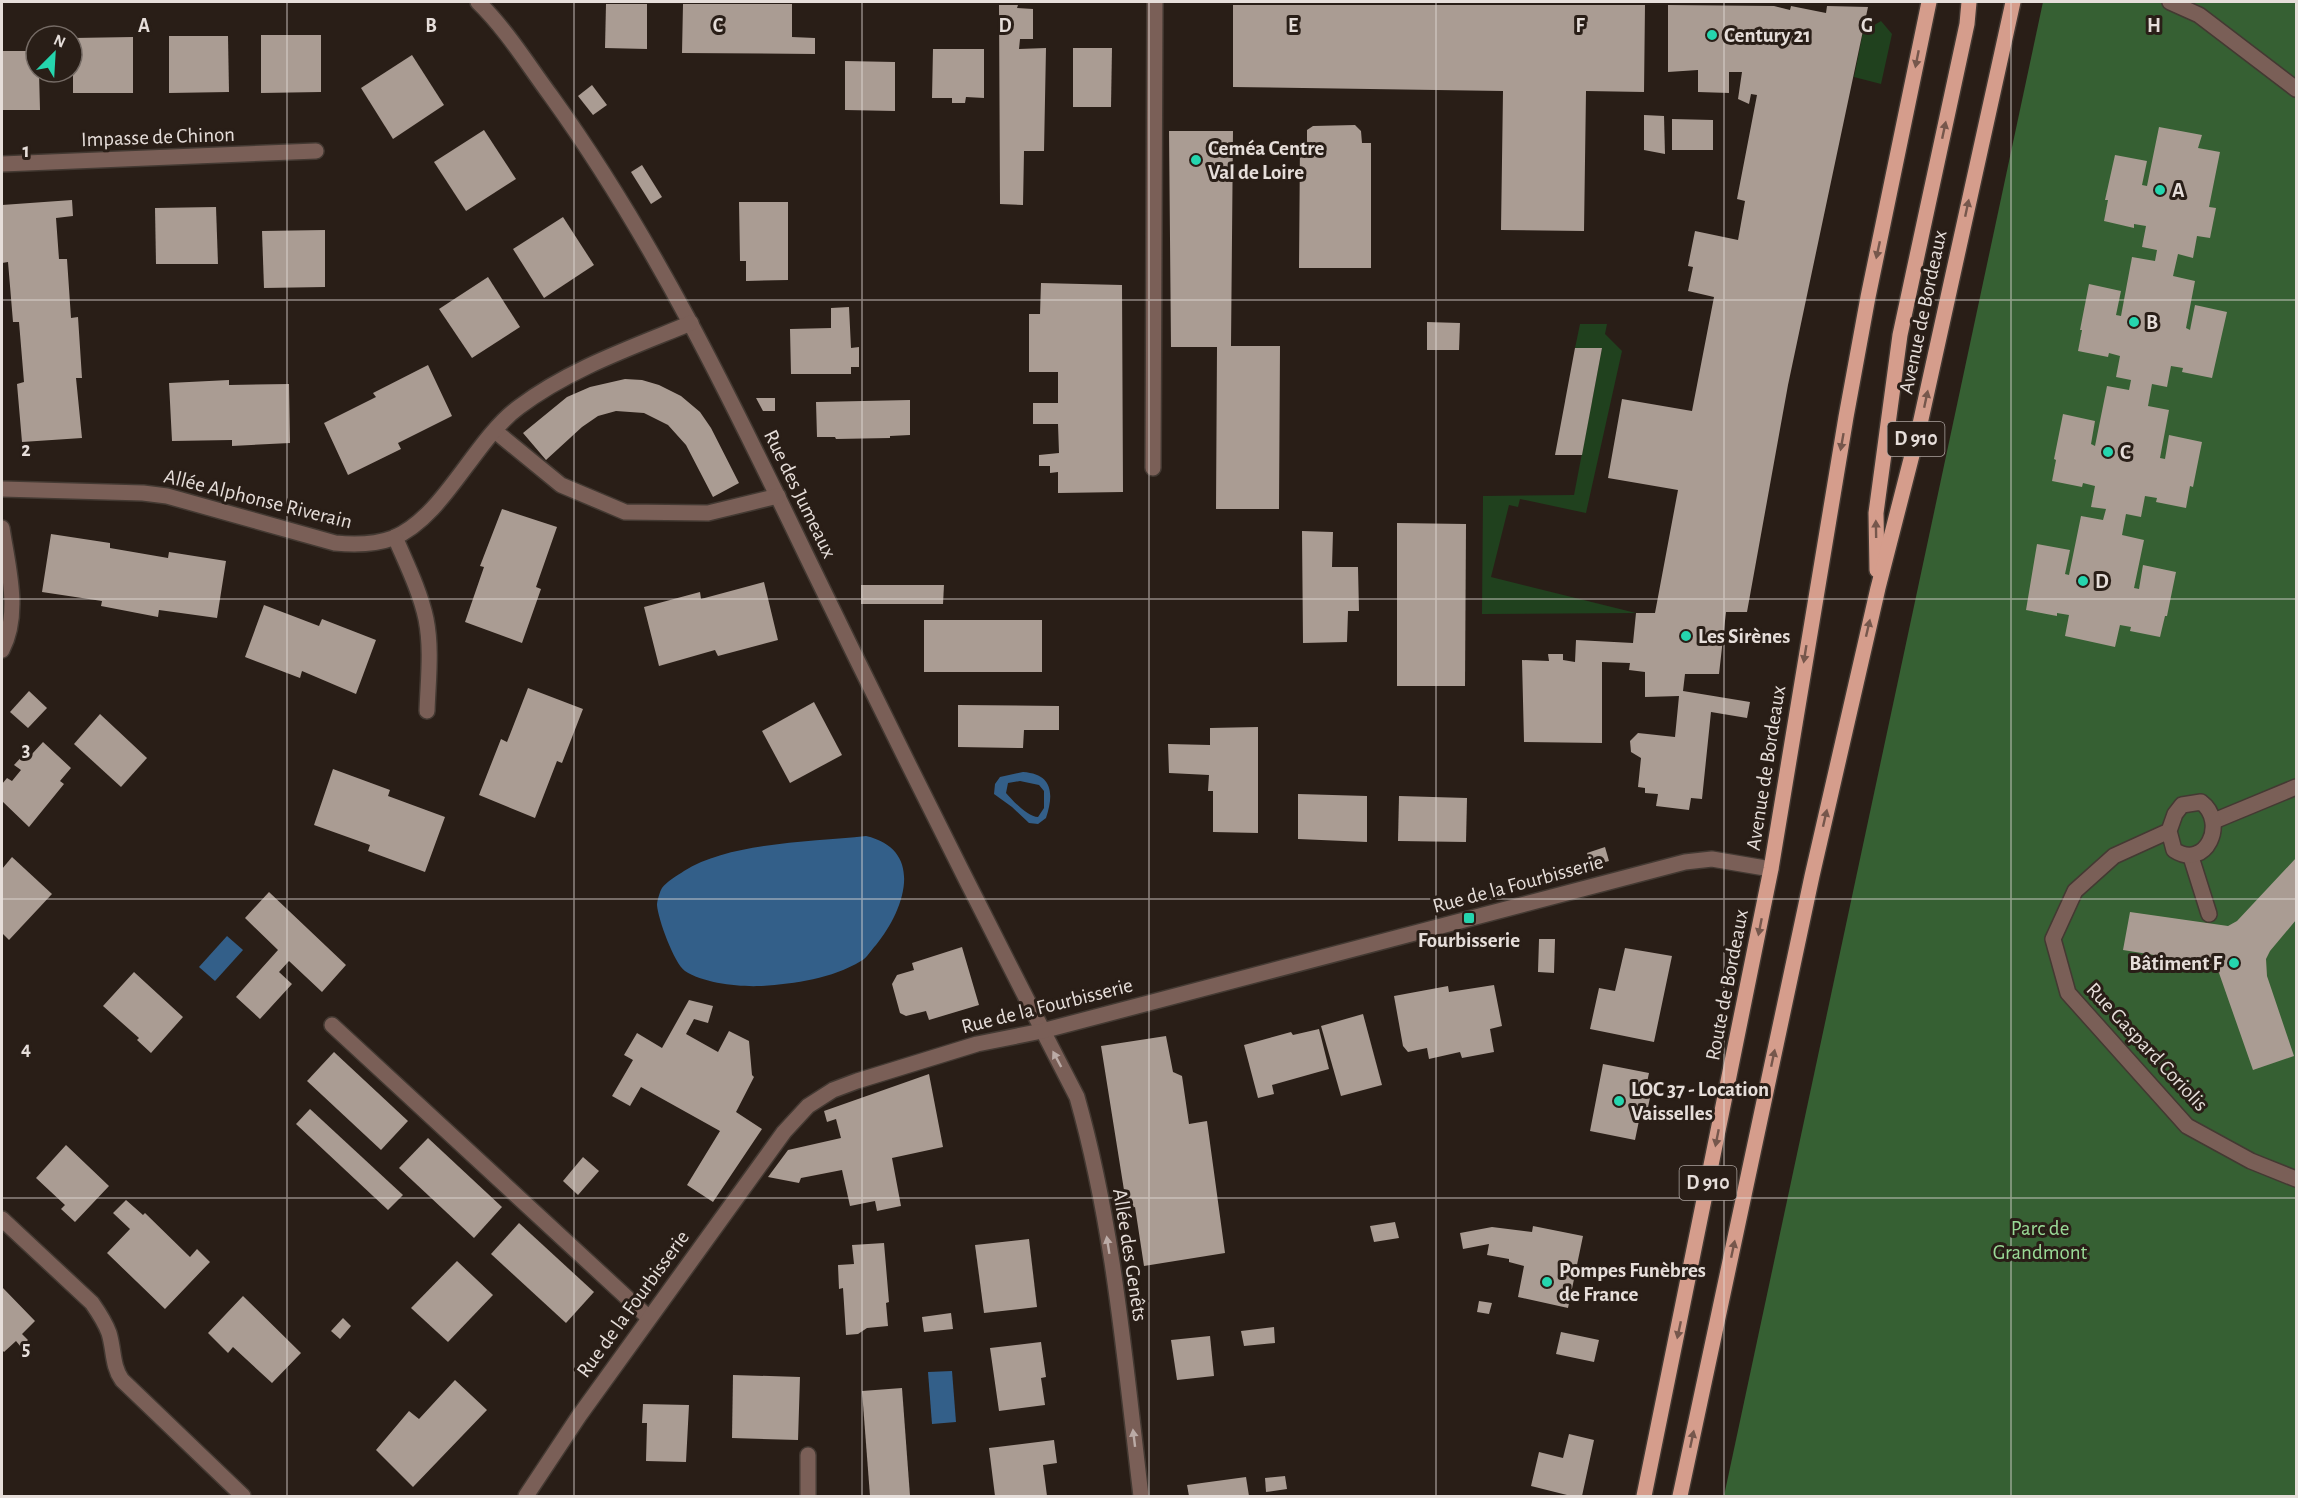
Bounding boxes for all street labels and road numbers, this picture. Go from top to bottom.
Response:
street label: Impasse de Chinon [81,124,235,150]
street label: Avenue de Bordeaux [1895,228,1951,396]
road number: D 910 [1888,422,1944,456]
street label: Rue des Jumeaux [760,427,840,561]
street label: Allée Alphonse Riverain [162,465,354,533]
street label: Avenue de Bordeaux [1743,684,1789,852]
street label: Rue de la Fourbisserie [1430,851,1606,917]
street label: Route de Bordeaux [1702,908,1752,1062]
street label: Rue de la Fourbisserie [959,975,1135,1037]
street label: Rue Gaspard Coriolis [2082,979,2212,1115]
road number: D 910 [1680,1166,1736,1200]
street label: Allée des Genêts [1109,1187,1151,1323]
street label: Rue de la Fourbisserie [573,1227,693,1381]

